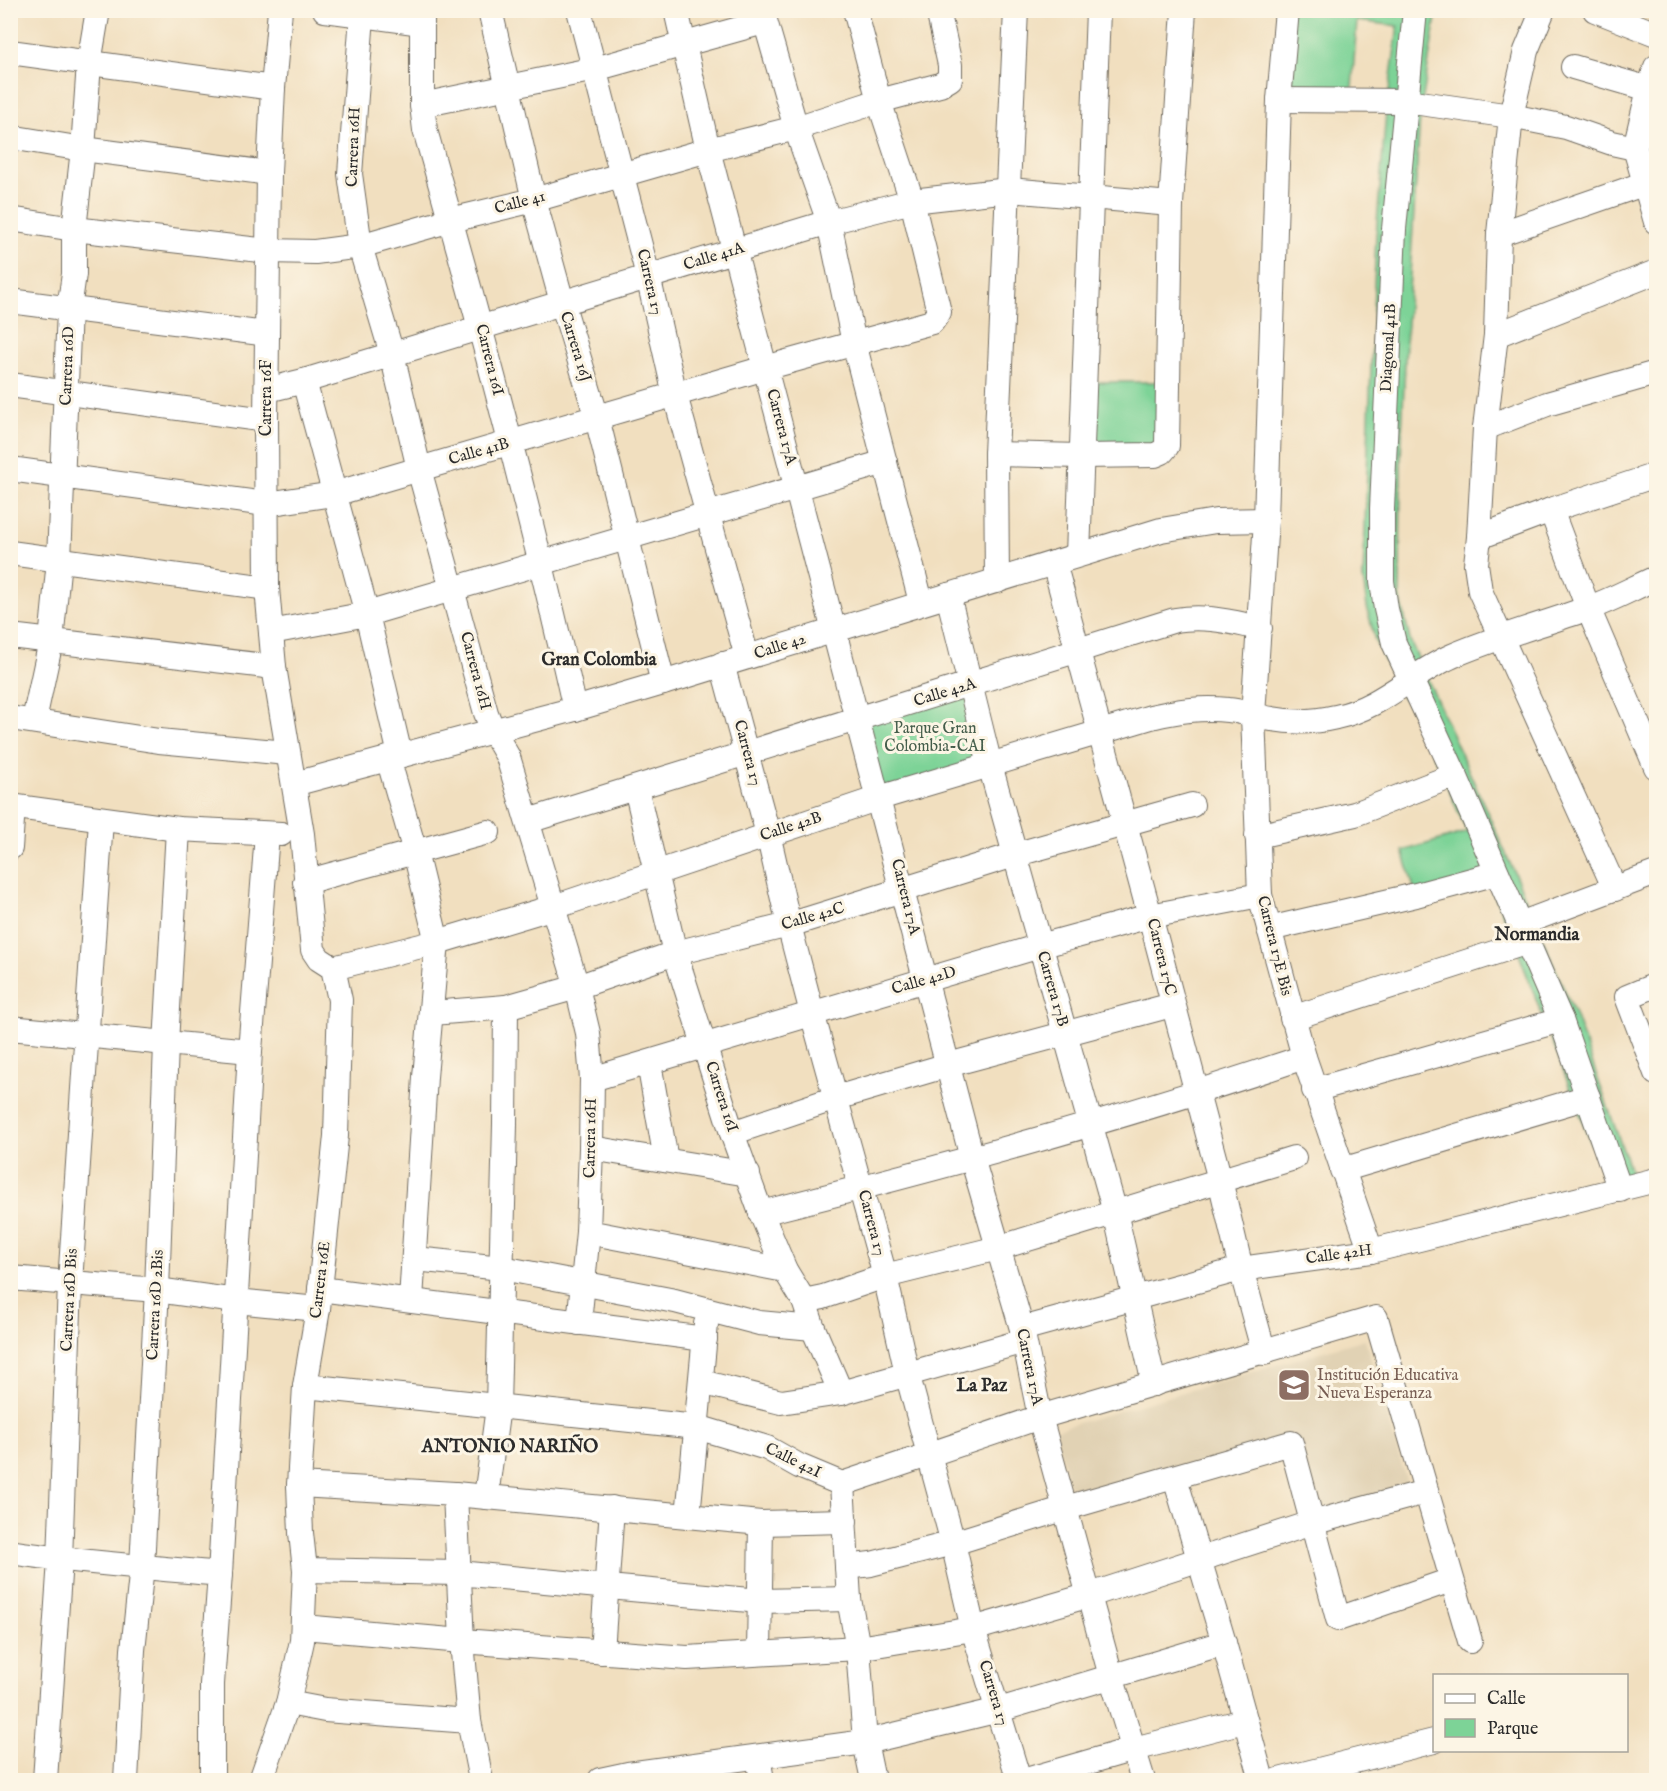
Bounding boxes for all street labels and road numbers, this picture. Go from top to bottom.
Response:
street label: Carrera 16H [343,106,365,187]
street label: Calle 41 [492,187,548,219]
street label: Calle 41A [681,238,748,276]
street label: Carrera 17 [632,247,666,317]
street label: Diagonal 41B [1377,303,1401,393]
street label: Carrera 16J [555,309,595,385]
street label: Carrera 16I [470,322,508,398]
street label: Carrera 16D [57,326,79,406]
street label: Carrera 16F [257,360,277,436]
street label: Carrera 17A [761,387,801,468]
street label: Calle 41B [446,434,512,470]
street label: Calle 42 [752,629,808,665]
street label: Carrera 16H [455,630,495,713]
street label: Calle 42A [911,674,980,712]
street label: Carrera 17 [729,718,765,788]
street label: Calle 42B [758,808,824,846]
street label: Carrera 17A [886,857,924,938]
street label: Carrera 17E Bis [1252,894,1296,998]
street label: Calle 42C [779,898,847,936]
street label: Carrera 17C [1142,916,1180,998]
street label: Carrera 17B [1032,949,1072,1029]
street label: Calle 42D [889,962,959,1000]
street label: Carrera 16I [700,1059,742,1135]
street label: Carrera 16H [580,1097,602,1178]
street label: Carrera 17 [853,1188,889,1258]
street label: Carrera 16E [306,1240,336,1320]
street label: Calle 42H [1304,1240,1374,1270]
street label: Carrera 16D Bis [57,1248,83,1352]
street label: Carrera 16D 2Bis [143,1249,169,1361]
street label: Carrera 17A [1011,1327,1047,1408]
street label: Calle 42I [762,1439,825,1483]
street label: Carrera 17 [974,1658,1012,1728]

